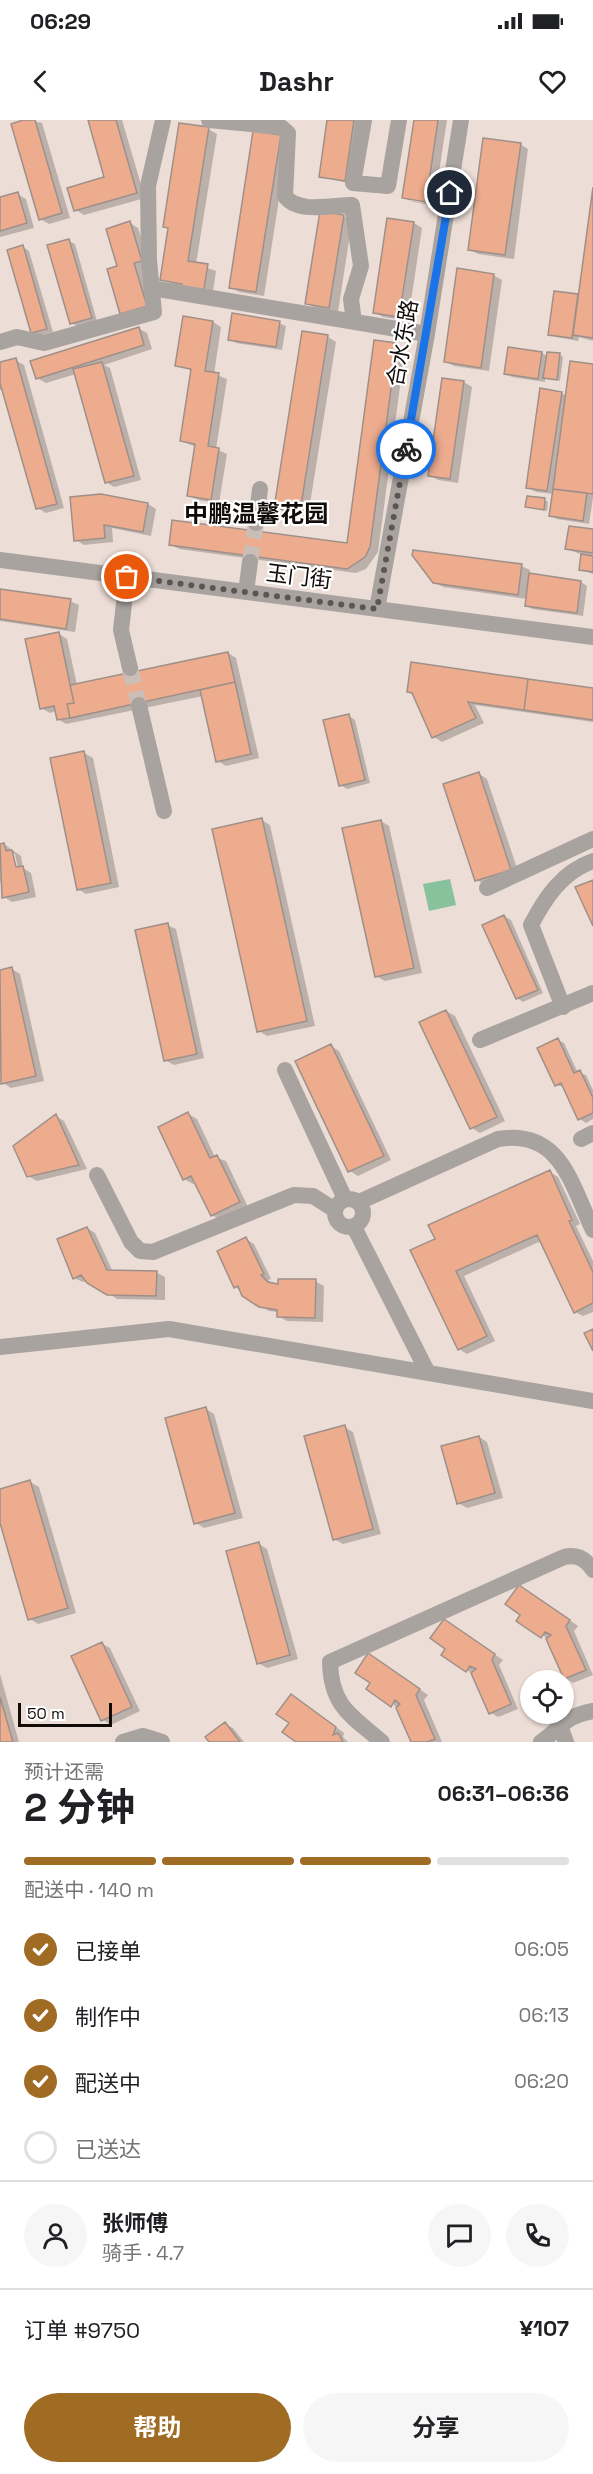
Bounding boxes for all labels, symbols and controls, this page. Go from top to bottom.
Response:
text: 06:29 [30,7,91,35]
text: Dashr [259,64,334,99]
icon: back [24,65,57,98]
icon: heart [536,65,569,98]
pin [424,167,475,218]
icon: home [433,176,466,209]
street label: 合水东路 [381,297,423,389]
courier [376,419,436,479]
icon: bike [390,433,423,466]
district label: 中鹏温馨花园 [184,498,328,529]
pin [101,551,152,602]
street label: 玉门街 [265,558,333,594]
icon: bag [110,560,143,593]
map controls [520,1670,574,1724]
button: locate [520,1670,574,1724]
scale bar [18,1700,112,1728]
text: 50 m [27,1703,65,1724]
text: 预计还需 [24,1759,104,1785]
text: 06:31–06:36 [437,1779,569,1807]
text: 2 分钟 [24,1783,135,1832]
text: 配送中 · 140 m [24,1877,154,1903]
icon: check [24,1933,57,1966]
text: 06:05 [514,1936,569,1962]
text: 已接单 [75,1937,141,1965]
icon: check [24,1999,57,2032]
text: 06:13 [518,2002,569,2028]
text: 制作中 [75,2003,141,2031]
icon: check [24,2065,57,2098]
text: 06:20 [514,2068,569,2094]
text: 配送中 [75,2069,141,2097]
text: 已送达 [75,2135,141,2163]
button: person [24,2204,87,2267]
button: chat [428,2204,491,2267]
button: phone [506,2204,569,2267]
text: 张师傅 [102,2209,168,2237]
text: 骑手 · 4.7 [102,2240,184,2266]
text: ¥107 [519,2314,569,2342]
text: 订单 #9750 [24,2316,140,2344]
button: 帮助 [24,2393,291,2462]
button: 分享 [303,2393,569,2462]

